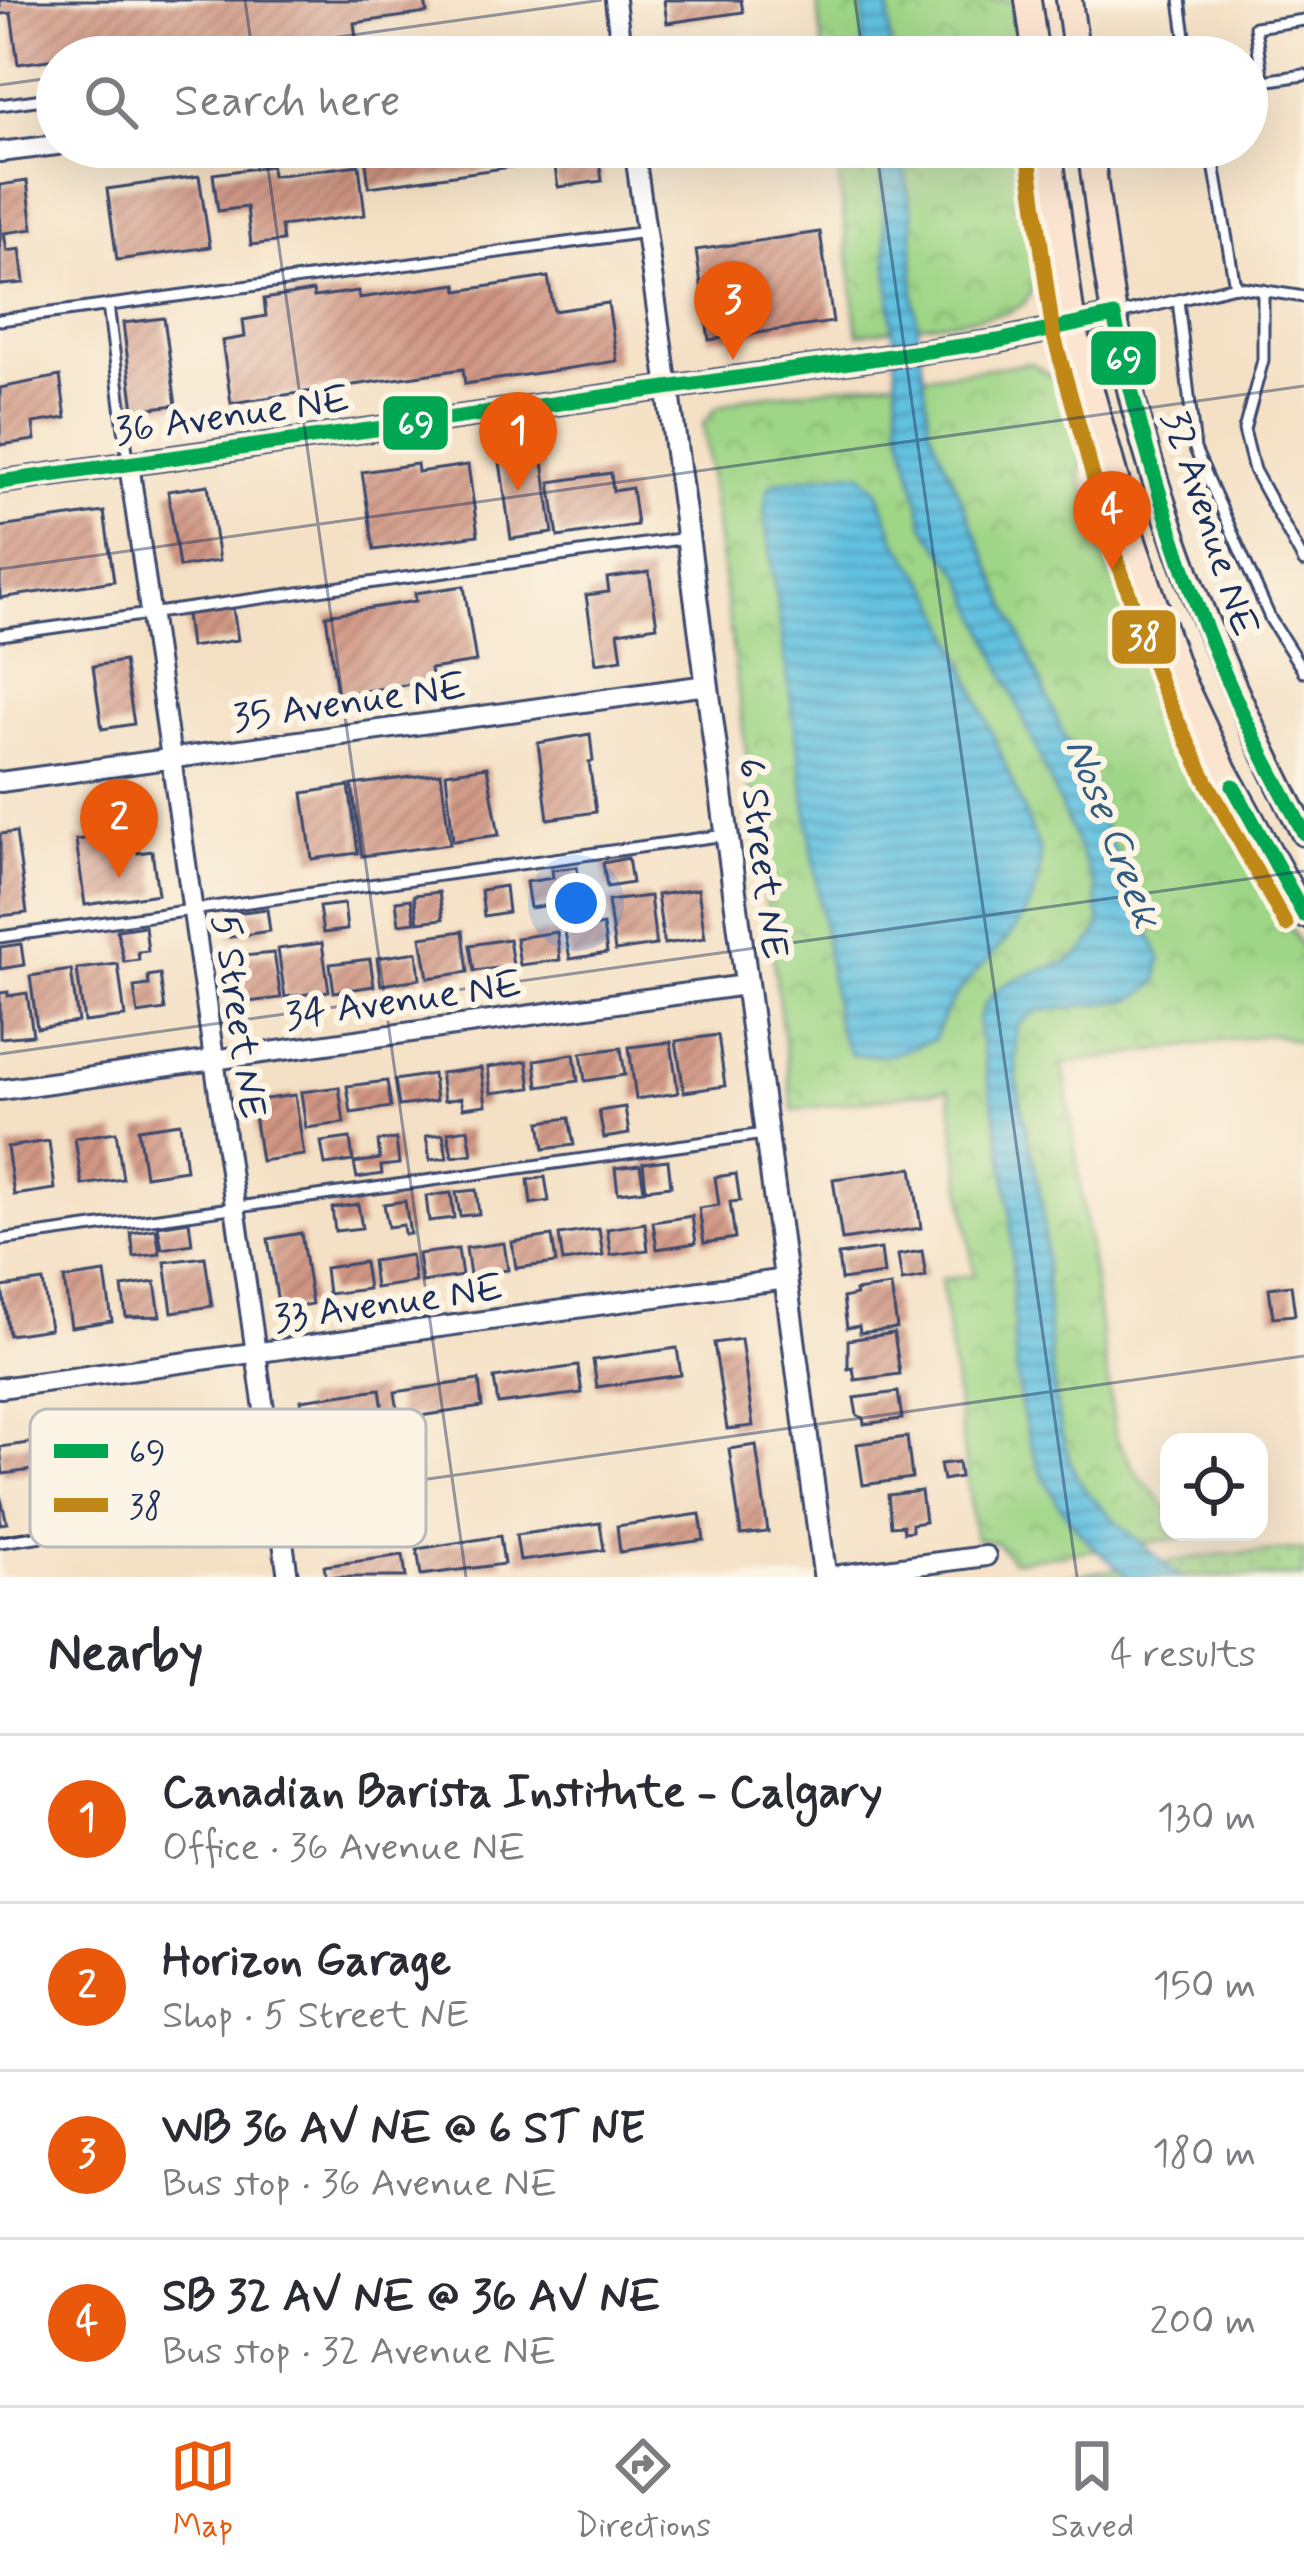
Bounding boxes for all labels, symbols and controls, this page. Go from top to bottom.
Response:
search box [36,36,1268,168]
icon: search [78,69,144,135]
text: Search here [174,73,401,132]
pin: 3 [694,261,772,360]
line badge: 69 [1089,329,1158,387]
text: 69 [1106,339,1142,383]
street label: 36 Avenue NE [112,375,353,458]
pin: 1 [479,392,557,491]
line badge: 69 [381,394,450,452]
text: 69 [398,404,434,448]
street label: 32 Avenue NE [1148,404,1269,644]
pin: 4 [1073,471,1151,570]
line badge: 38 [1110,608,1178,666]
text: 38 [1128,617,1161,661]
street label: 35 Avenue NE [229,662,470,745]
water label: Nose Creek [1050,730,1174,938]
street label: 6 Street NE [724,755,799,962]
pin: 2 [80,779,158,878]
your location [546,873,606,933]
street label: 5 Street NE [198,911,277,1122]
street label: 34 Avenue NE [282,960,525,1043]
street label: 33 Avenue NE [271,1263,506,1346]
legend [30,1409,426,1547]
text: 69 [129,1432,166,1476]
map controls [1160,1433,1268,1541]
button: locate [1160,1433,1268,1541]
text: 38 [129,1486,162,1530]
text: Nearby [48,1622,203,1688]
text: 4 results [1110,1630,1256,1681]
text: Canadian Barista Institute - Calgary [162,1764,883,1823]
text: 1 [78,1793,96,1844]
text: 130 m [1157,1793,1256,1844]
text: Office · 36 Avenue NE [162,1823,525,1874]
text: Horizon Garage [162,1932,451,1991]
text: 2 [77,1961,97,2012]
text: 150 m [1153,1961,1256,2012]
text: Shop · 5 Street NE [162,1991,469,2042]
text: WB 36 AV NE @ 6 ST NE [162,2100,645,2159]
text: 3 [78,2129,96,2180]
text: 180 m [1152,2129,1256,2180]
text: Bus stop · 36 Avenue NE [162,2159,557,2210]
text: SB 32 AV NE @ 36 AV NE [162,2268,660,2327]
text: 4 [76,2297,98,2348]
text: 200 m [1150,2297,1256,2348]
text: Bus stop · 32 Avenue NE [162,2327,556,2378]
tab: Map [170,2433,236,2549]
tab: Directions [575,2433,711,2549]
tab: Saved [1051,2433,1134,2549]

